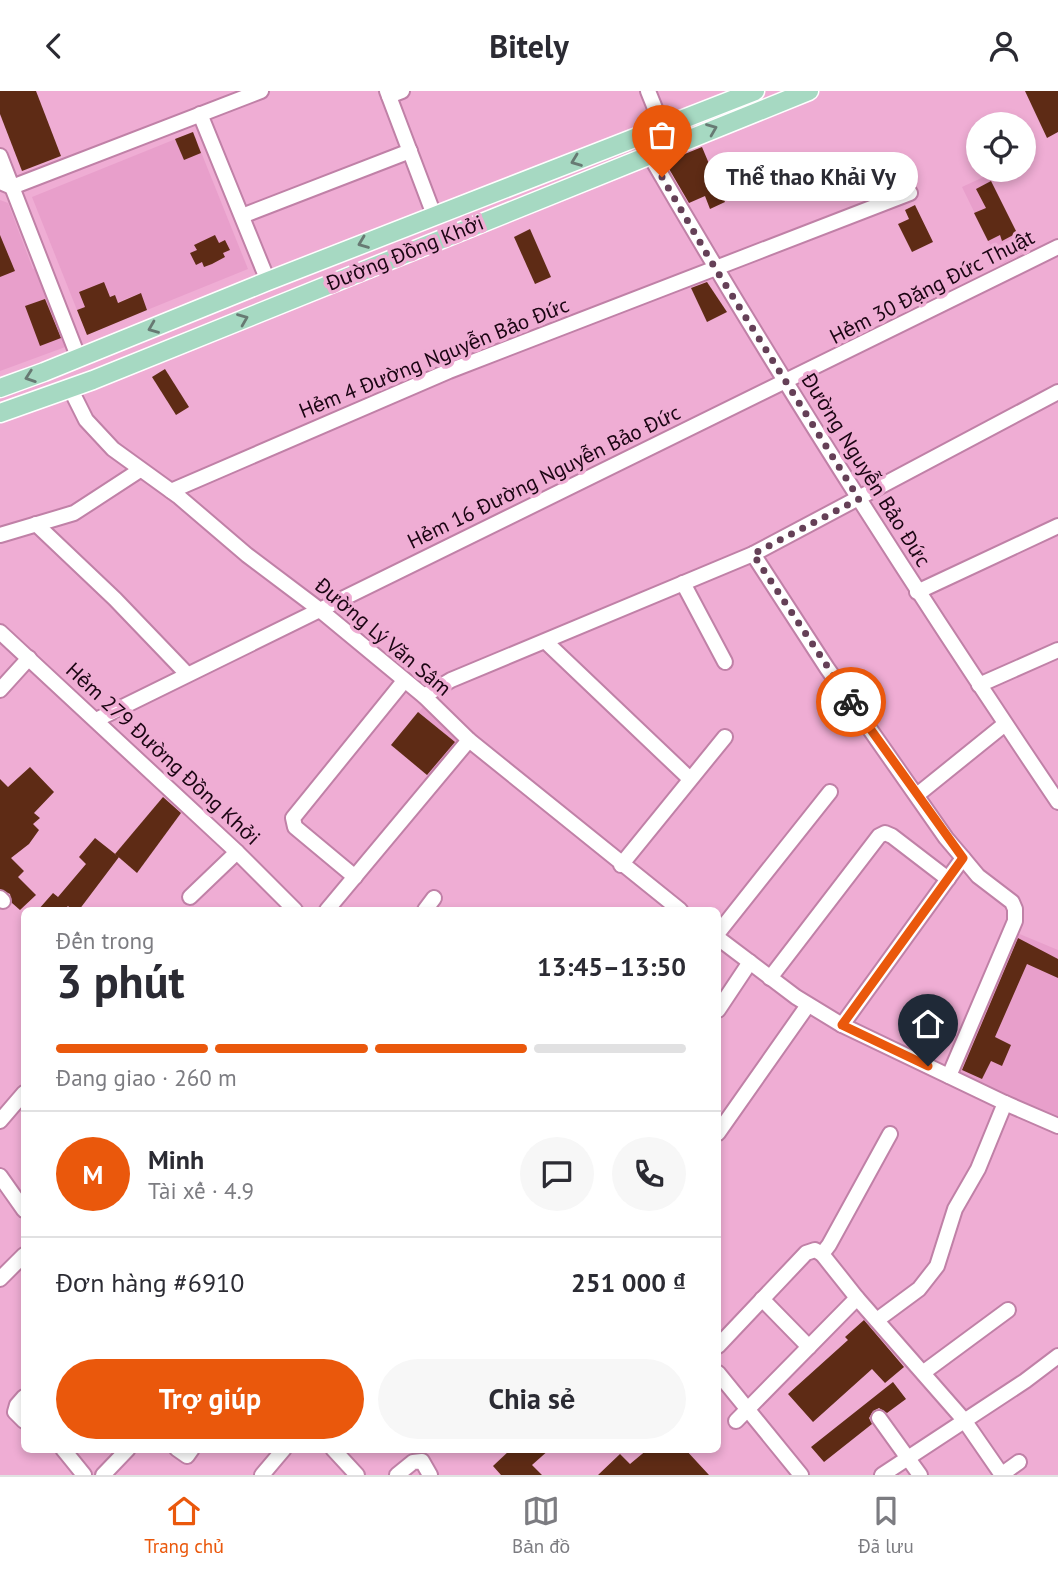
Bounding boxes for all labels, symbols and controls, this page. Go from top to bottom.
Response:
text: Bitely [489,25,569,67]
icon: back [35,27,73,65]
icon: person [985,27,1023,65]
pin [632,105,692,177]
map controls [966,112,1036,182]
button: locate [966,112,1036,182]
icon: bag [643,116,681,154]
one-way arrow [706,123,718,137]
one-way arrow [570,153,582,167]
callout: Thể thao Khải Vy [704,153,917,201]
text: Thể thao Khải Vy [726,162,896,191]
street label: Đường Đồng Khởi [321,209,488,297]
street label: Hẻm 30 Đặng Đức Thuật [825,223,1039,350]
one-way arrow [358,235,370,249]
street label: Hẻm 4 Đường Nguyễn Bảo Đức [295,291,573,424]
one-way arrow [236,313,248,327]
one-way arrow [147,320,159,334]
street label: Đường Nguyễn Bảo Đức [795,367,937,572]
one-way arrow [25,369,37,383]
street label: Hẻm 16 Đường Nguyễn Bảo Đức [403,399,685,555]
street label: Đường Lý Văn Sâm [309,571,457,702]
street label: Hẻm 279 Đường Đồng Khởi [61,656,266,851]
courier [816,667,886,737]
icon: bike [832,683,870,721]
text: Đến trong [56,926,154,955]
text: 13:45–13:50 [537,950,686,983]
text: 3 phút [56,951,184,1011]
pin [898,994,958,1066]
icon: home [909,1005,947,1043]
text: Đang giao · 260 m [56,1063,237,1092]
button: chat [520,1137,594,1211]
button: phone [612,1137,686,1211]
text: Minh [148,1143,204,1176]
text: M [83,1158,103,1191]
text: Tài xế · 4.9 [148,1176,254,1205]
text: Đơn hàng #6910 [56,1266,244,1299]
text: 251 000 ₫ [571,1266,686,1299]
button: Trợ giúp [56,1359,364,1439]
button: Chia sẻ [378,1359,686,1439]
tab: Trang chủ [144,1492,224,1558]
tab: Bản đồ [512,1492,570,1558]
tab: Đã lưu [858,1492,914,1558]

